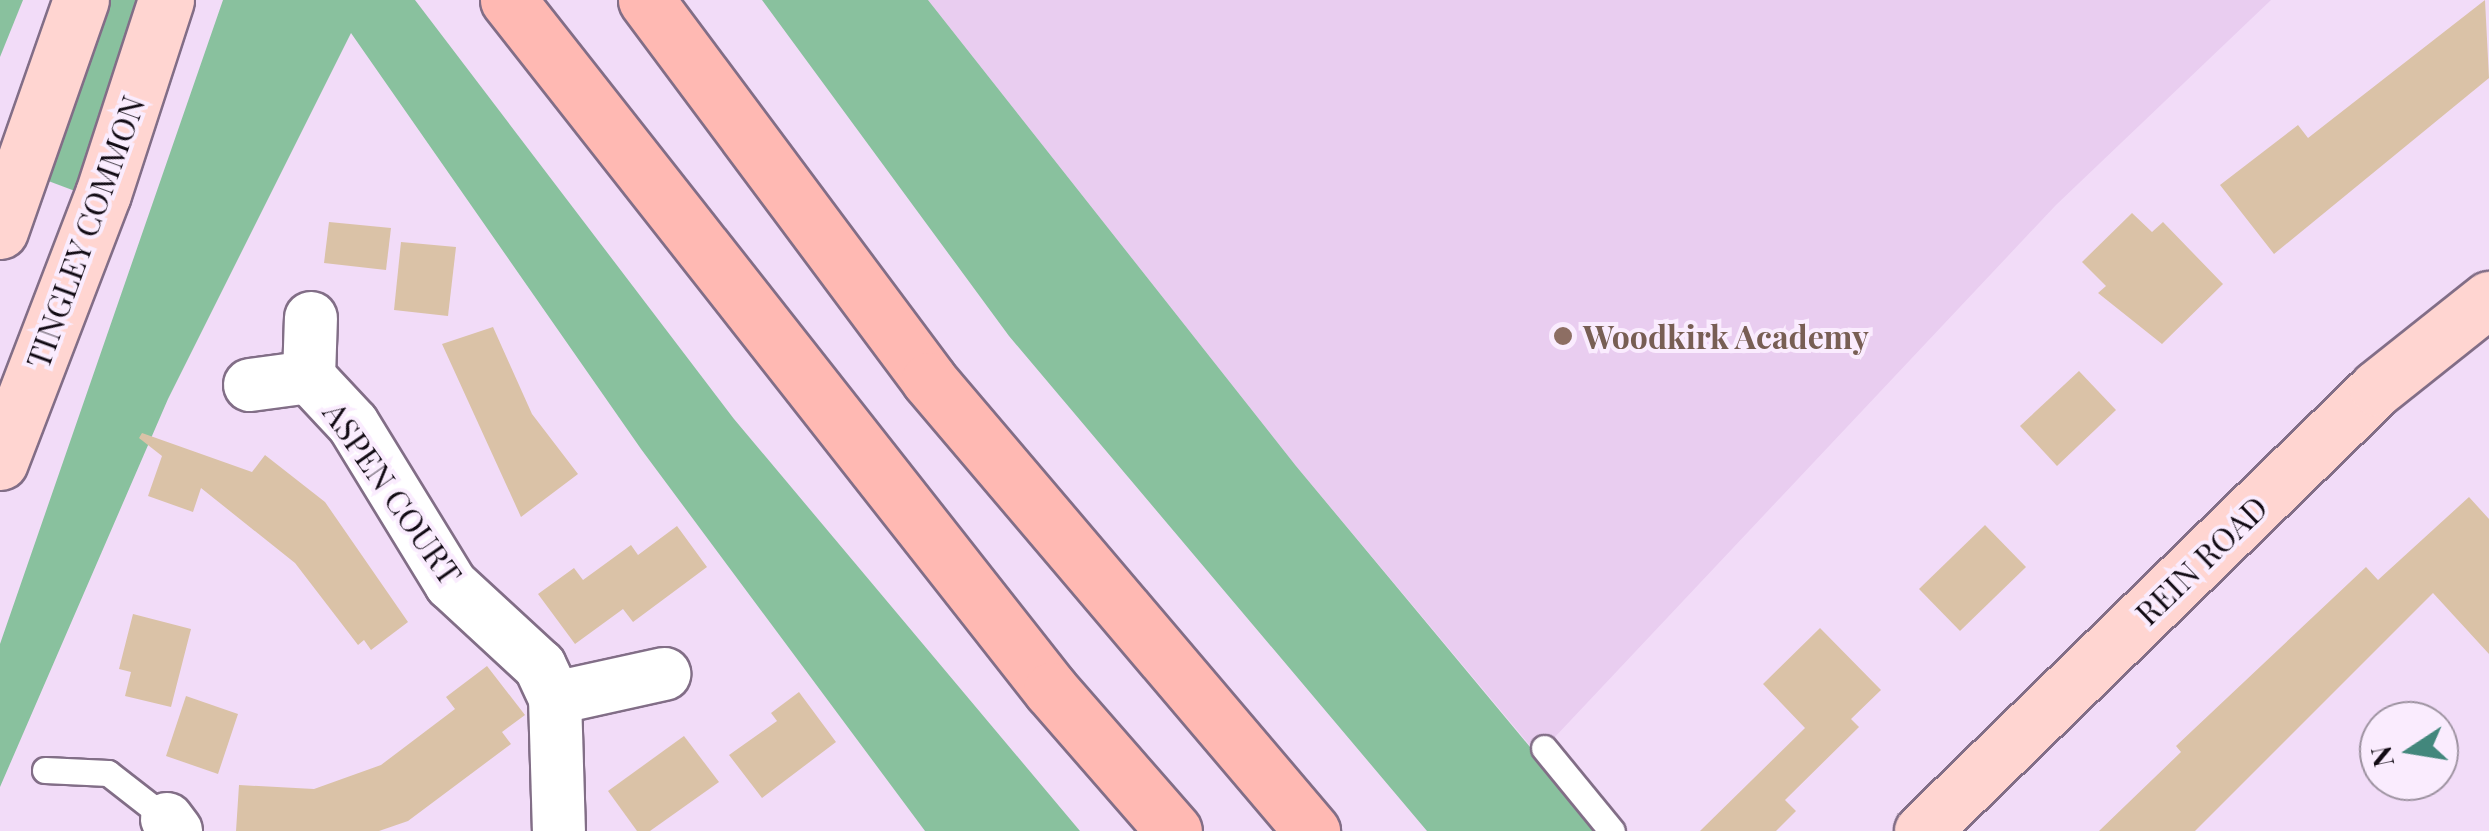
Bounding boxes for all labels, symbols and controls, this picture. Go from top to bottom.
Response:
street label: TINGLEY COMMON [18,90,152,374]
place label: Woodkirk Academy [1583,317,1870,355]
marker: Woodkirk Academy [1552,325,1574,347]
street label: ASPEN COURT [316,394,470,592]
street label: REIN ROAD [2127,488,2275,632]
north arrow [2359,701,2459,801]
text: N [2361,743,2401,771]

